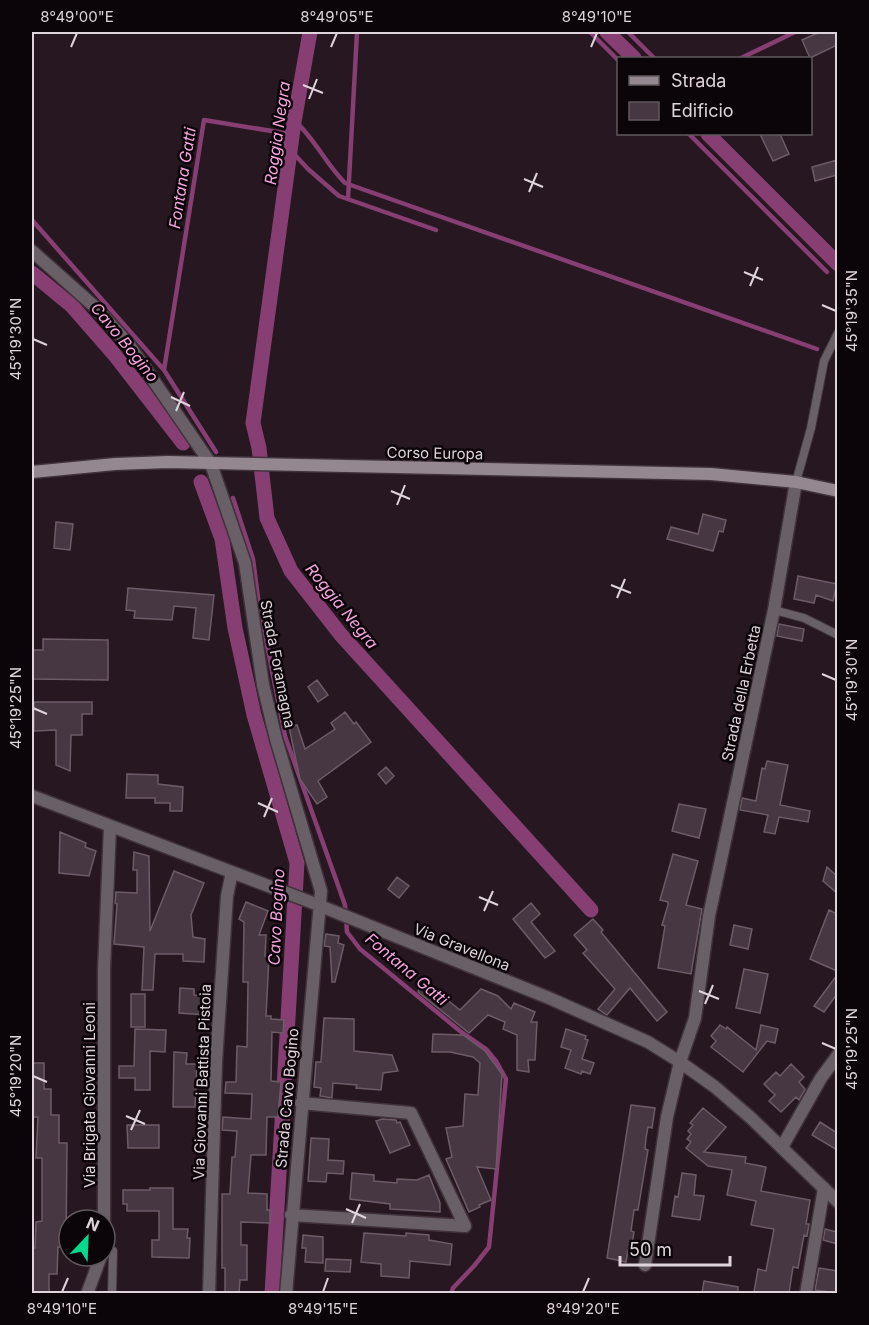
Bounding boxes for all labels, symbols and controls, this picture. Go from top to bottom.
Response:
text: 8°49'00"E [40,7,114,26]
text: 8°49'05"E [300,7,374,26]
text: 8°49'10"E [562,7,632,26]
legend [617,57,812,135]
text: Strada [671,70,726,91]
water label: Roggia Negra [260,80,294,186]
text: Edificio [671,100,734,121]
water label: Fontana Gatti [164,125,200,230]
text: 45°19'35"N [842,270,861,352]
text: 45°19'30"N [6,298,25,380]
water label: Cavo Bogino [87,298,163,386]
street label: Corso Europa [386,443,484,463]
water label: Roggia Negra [301,559,383,653]
street label: Strada Foramagna [256,598,300,730]
street label: Strada della Erbetta [717,623,765,763]
text: 45°19'30"N [842,639,861,721]
text: 45°19'25"N [6,667,25,749]
water label: Cavo Bogino [263,868,289,966]
street label: Via Gravellona [411,919,513,975]
water label: Fontana Gatti [361,928,453,1010]
street label: Via Giovanni Battista Pistoia [189,984,215,1180]
street label: Via Brigata Giovanni Leoni [80,1002,99,1188]
text: 45°19'25"N [842,1008,861,1090]
street label: Strada Cavo Bogino [271,1027,303,1169]
text: 45°19'20"N [6,1035,25,1117]
north arrow [57,1208,117,1268]
text: N [83,1213,102,1236]
scale bar [620,1229,730,1267]
text: 50 m [629,1239,672,1260]
text: 8°49'10"E [27,1299,97,1318]
text: 8°49'15"E [288,1299,358,1318]
text: 8°49'20"E [546,1299,620,1318]

